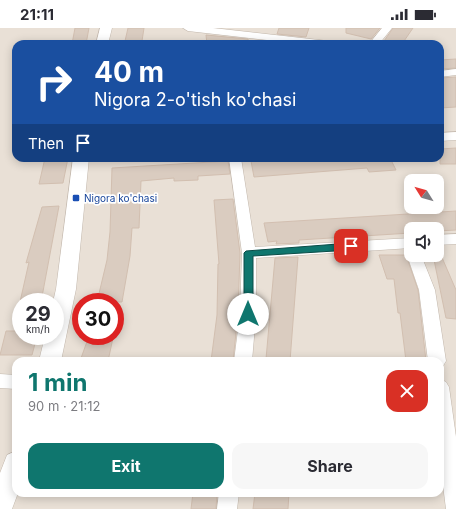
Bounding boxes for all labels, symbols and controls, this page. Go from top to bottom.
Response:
text: 21:11 [20,5,54,24]
text: 40 m [94,55,164,89]
icon: right [28,56,80,108]
text: Nigora 2-o'tish ko'chasi [94,89,296,110]
icon: arrive [72,132,94,154]
text: Then [28,134,64,153]
north arrow [404,174,444,214]
map controls [404,174,444,262]
place label: Nigora ko'chasi [84,192,157,204]
marker: Nigora ko'chasi [71,193,81,203]
button: sound [404,222,444,262]
pin [334,229,368,263]
icon: arrive [340,235,362,257]
speed limit sign: 30 [72,293,124,345]
position arrow [227,293,269,335]
text: 29 [25,302,51,326]
text: km/h [26,323,50,335]
text: 1 min [28,368,87,397]
button: close [386,370,428,412]
text: 90 m · 21:12 [28,398,101,414]
button: Exit [28,443,224,489]
button: Share [232,443,428,489]

